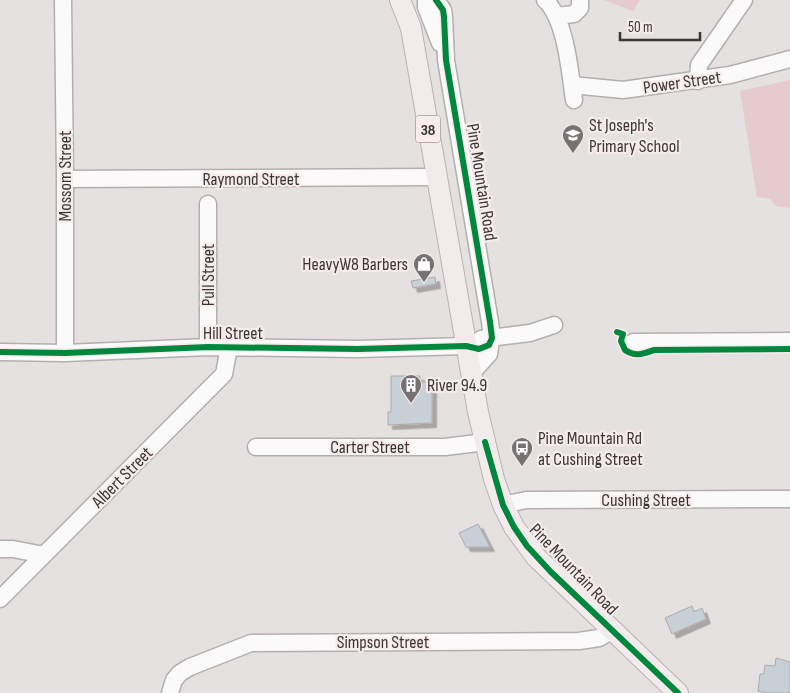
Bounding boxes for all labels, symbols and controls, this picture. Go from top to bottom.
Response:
scale bar [620,10,700,42]
text: 50 m [628,18,653,37]
street label: Power Street [642,67,723,98]
place label: St Joseph's Primary School [589,115,680,157]
road number: 38 [416,116,440,142]
street label: Pine Mountain Road [462,122,501,242]
school or university icon: St Joseph's Primary School [561,123,585,154]
street label: Mossom Street [55,130,76,221]
street label: Raymond Street [203,169,300,190]
street label: Pull Street [198,243,219,306]
shop icon: HeavyW8 Barbers [412,252,436,283]
place label: HeavyW8 Barbers [302,254,408,275]
street label: Hill Street [203,323,264,344]
building icon: River 94.9 [399,373,423,404]
place label: River 94.9 [427,375,487,396]
place label: Pine Mountain Rd at Cushing Street [538,428,643,470]
bus stop icon: Pine Mountain Rd at Cushing Street [510,436,534,467]
street label: Carter Street [330,437,410,458]
street label: Albert Street [87,442,158,513]
street label: Cushing Street [601,490,691,511]
street label: Pine Mountain Road [525,519,622,619]
street label: Simpson Street [337,632,430,653]

